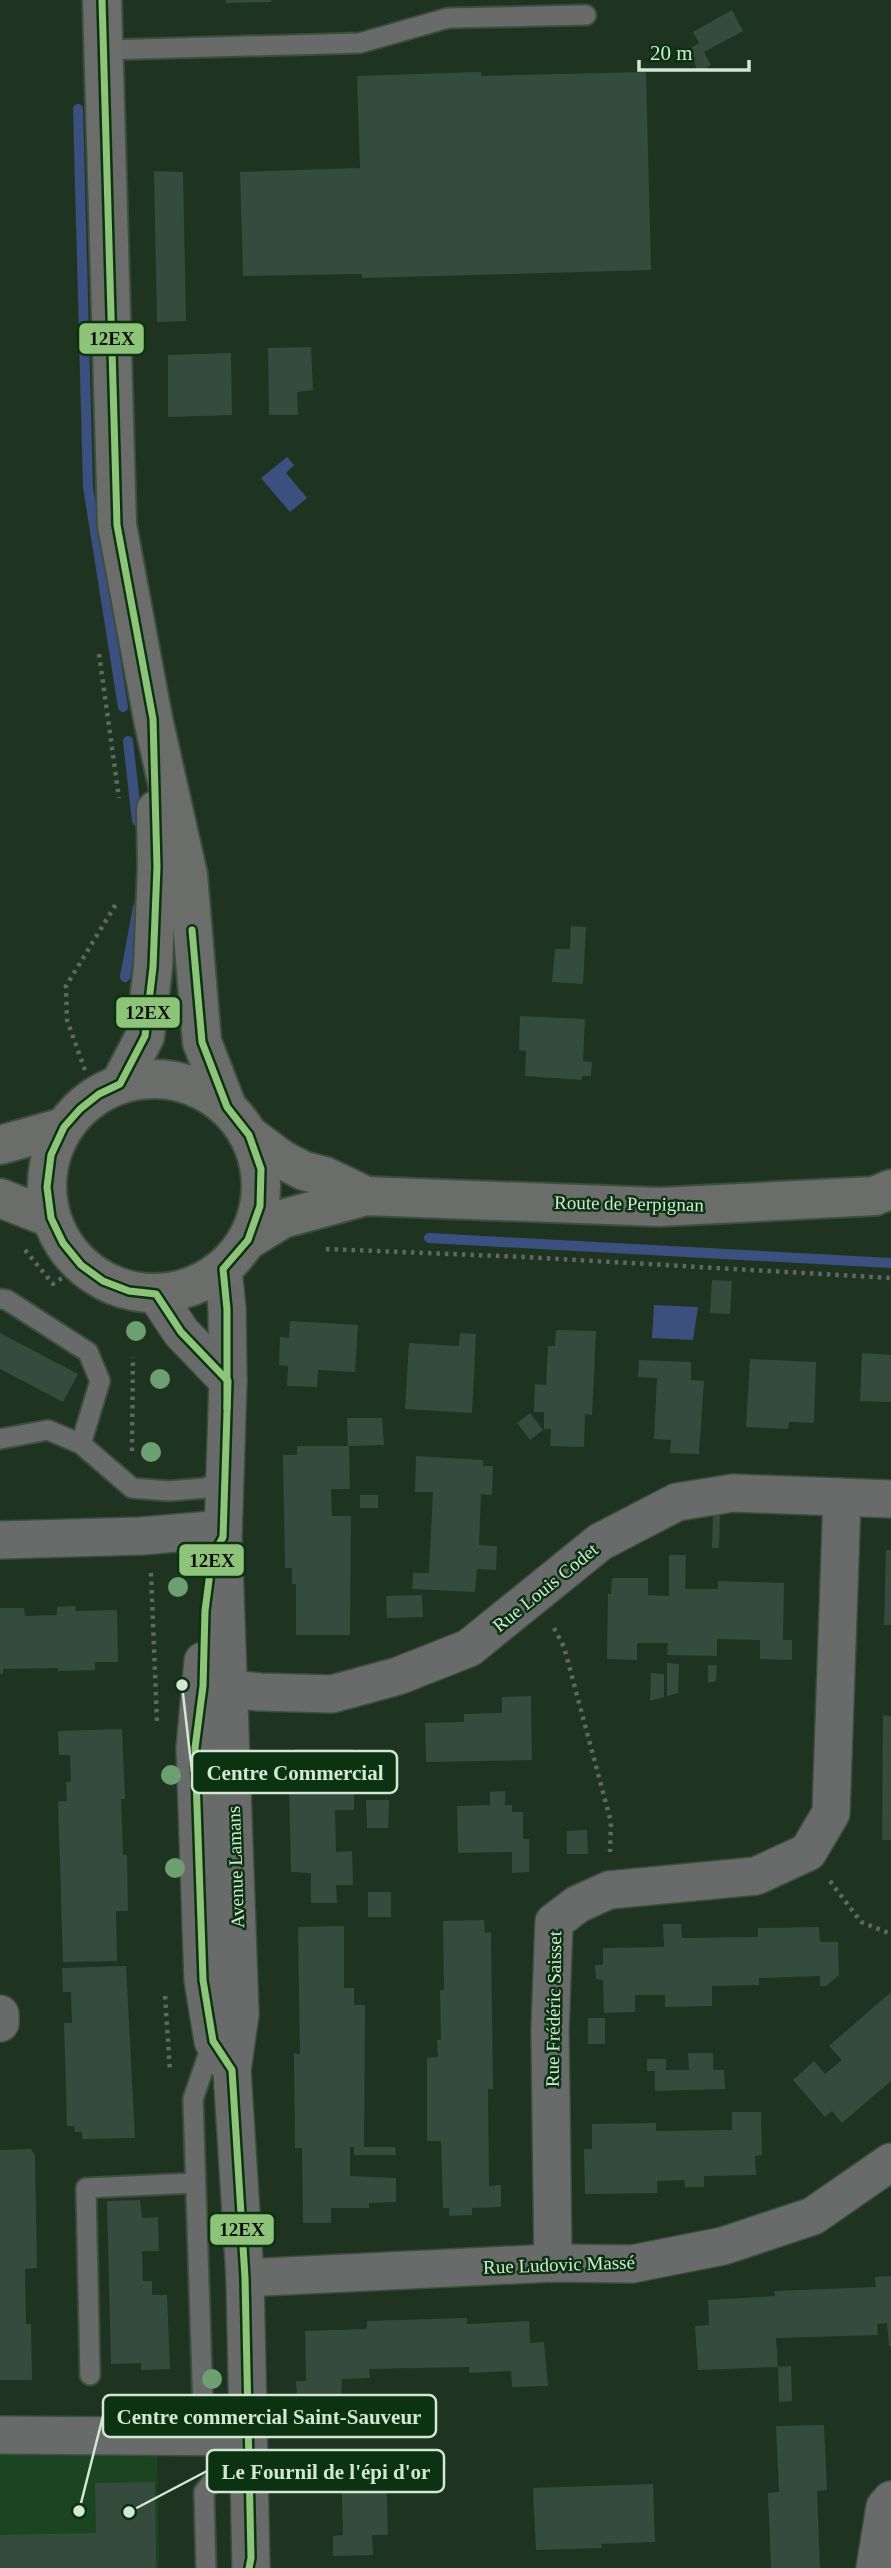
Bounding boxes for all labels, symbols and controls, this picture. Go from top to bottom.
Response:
scale bar [639,28,749,72]
text: 20 m [650,41,693,65]
line badge: 12EX [78,322,145,355]
text: 12EX [89,328,135,349]
line badge: 12EX [115,996,181,1029]
text: 12EX [125,1002,171,1023]
street label: Route de Perpignan [554,1192,705,1215]
street label: Rue Louis Codet [489,1538,603,1636]
line badge: 12EX [178,1543,245,1577]
text: 12EX [189,1550,235,1571]
callout: Centre Commercial [192,1751,397,1793]
text: Centre Commercial [206,1761,384,1785]
street label: Avenue Lamans [223,1805,248,1929]
street label: Rue Frédéric Saisset [542,1930,565,2087]
line badge: 12EX [209,2213,275,2246]
text: 12EX [219,2219,265,2240]
street label: Rue Ludovic Massé [483,2251,635,2278]
callout: Centre commercial Saint-Sauveur [103,2395,436,2437]
text: Centre commercial Saint-Sauveur [117,2405,421,2429]
callout: Le Fournil de l'épi d'or [207,2450,444,2492]
text: Le Fournil de l'épi d'or [222,2460,430,2484]

